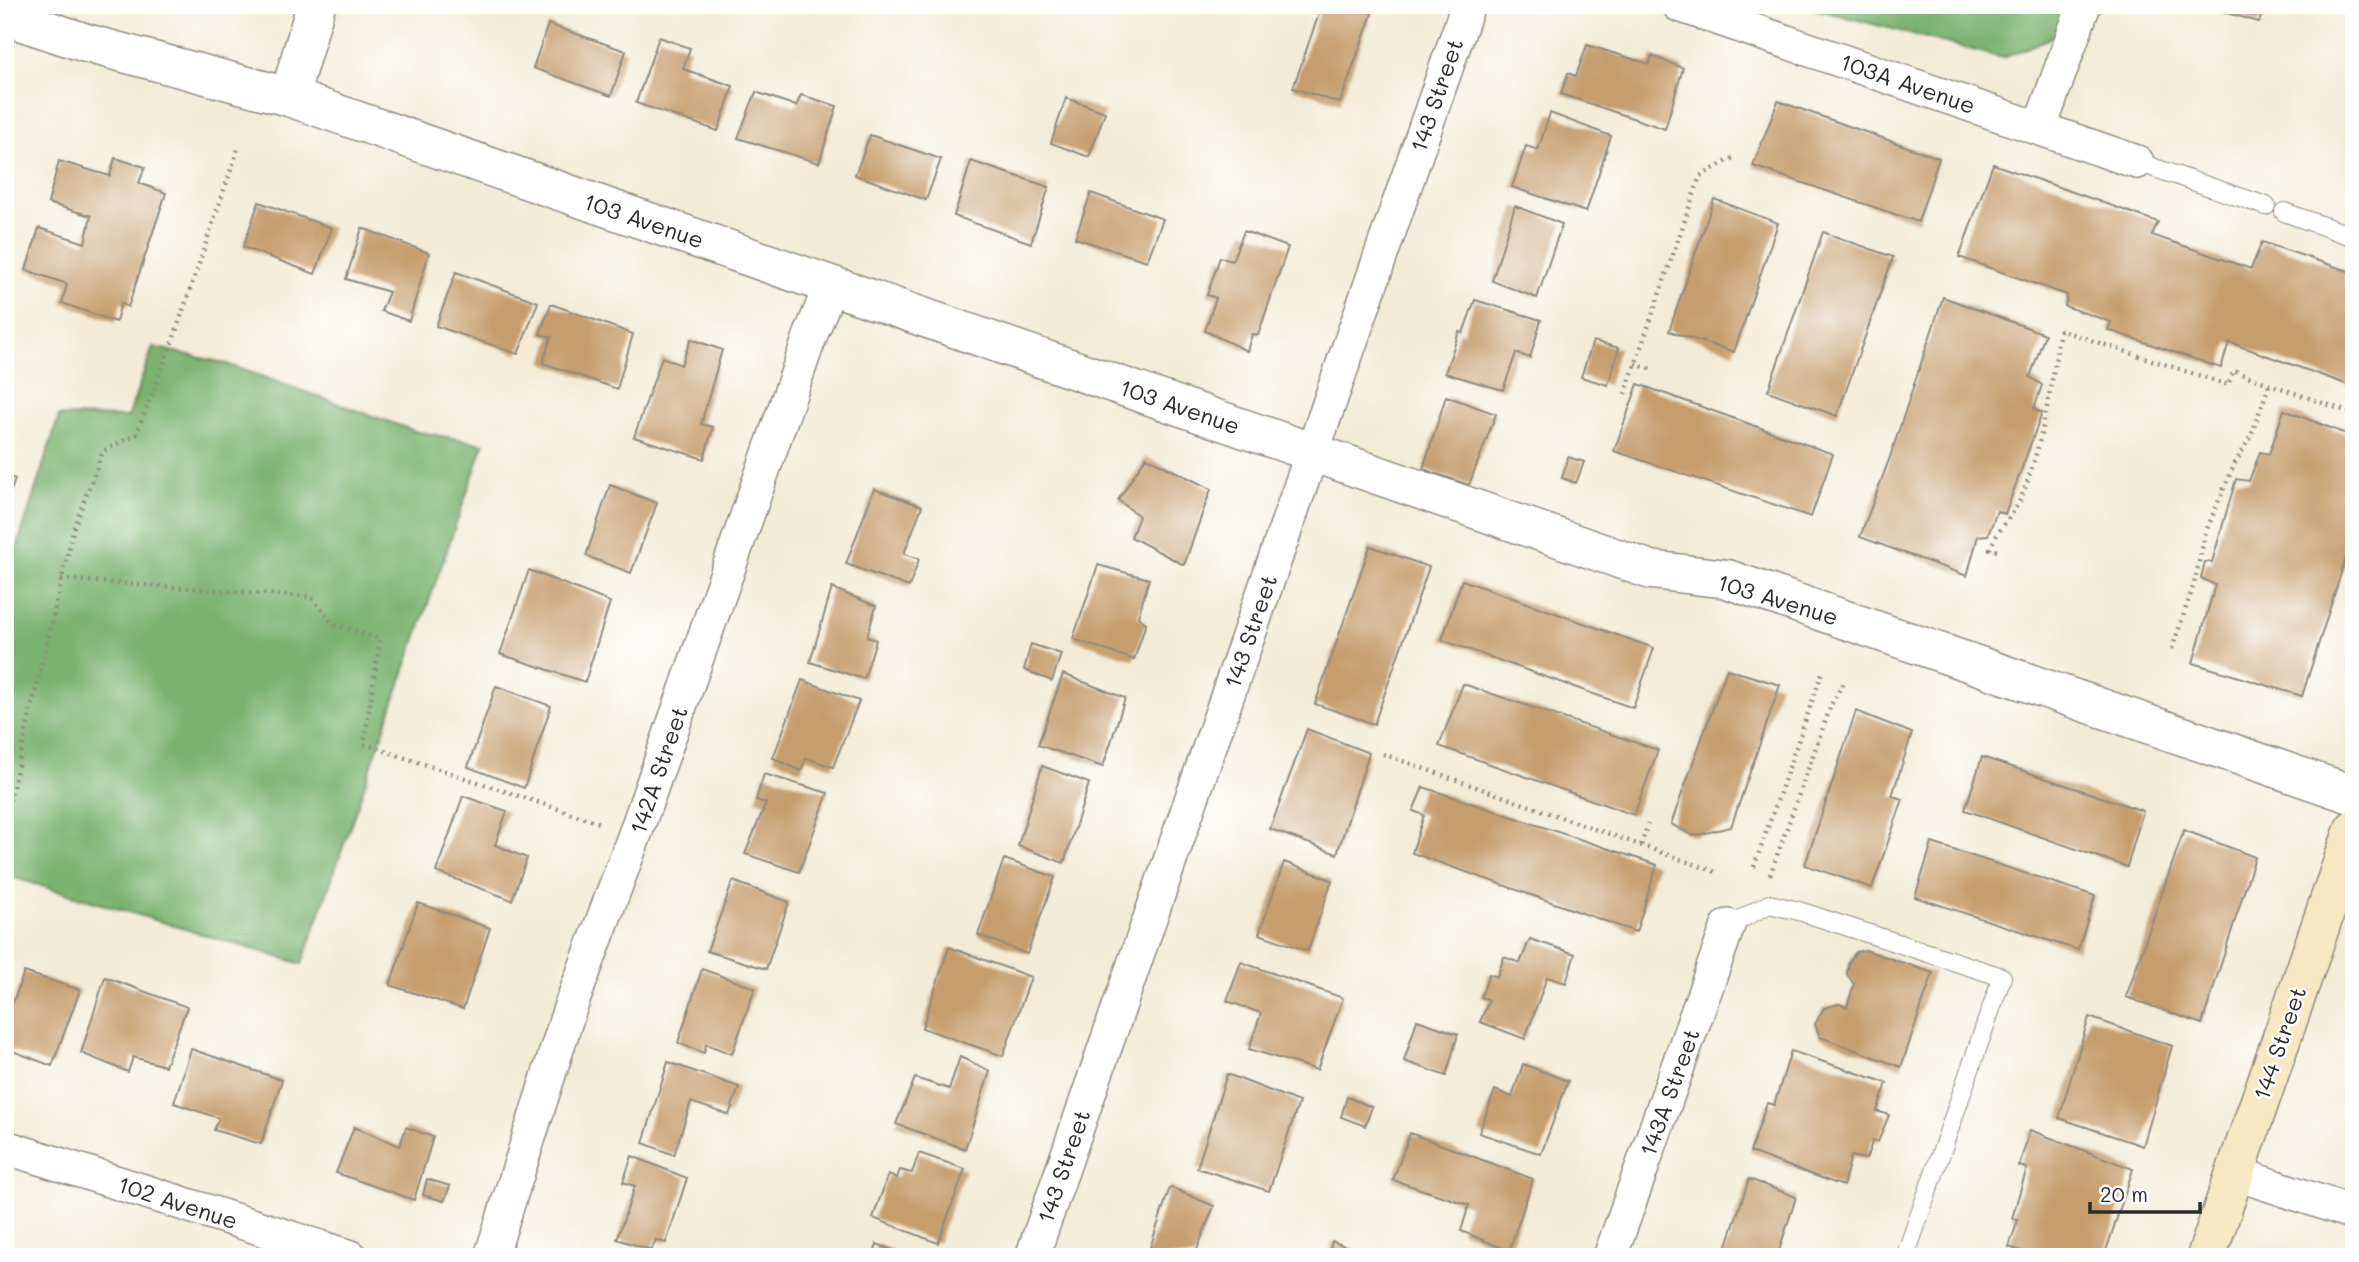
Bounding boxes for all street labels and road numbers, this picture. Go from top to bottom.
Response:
street label: 143 Street [1403,34,1469,156]
street label: 103A Avenue [1837,46,1979,120]
street label: 103 Avenue [580,185,708,255]
street label: 103 Avenue [1116,371,1244,441]
street label: 103 Avenue [1714,566,1842,632]
street label: 143 Street [1217,570,1283,692]
street label: 142A Street [622,702,694,838]
street label: 144 Street [2246,982,2312,1104]
street label: 143A Street [1632,1024,1706,1160]
street label: 143 Street [1030,1105,1096,1227]
street label: 102 Avenue [114,1169,242,1235]

